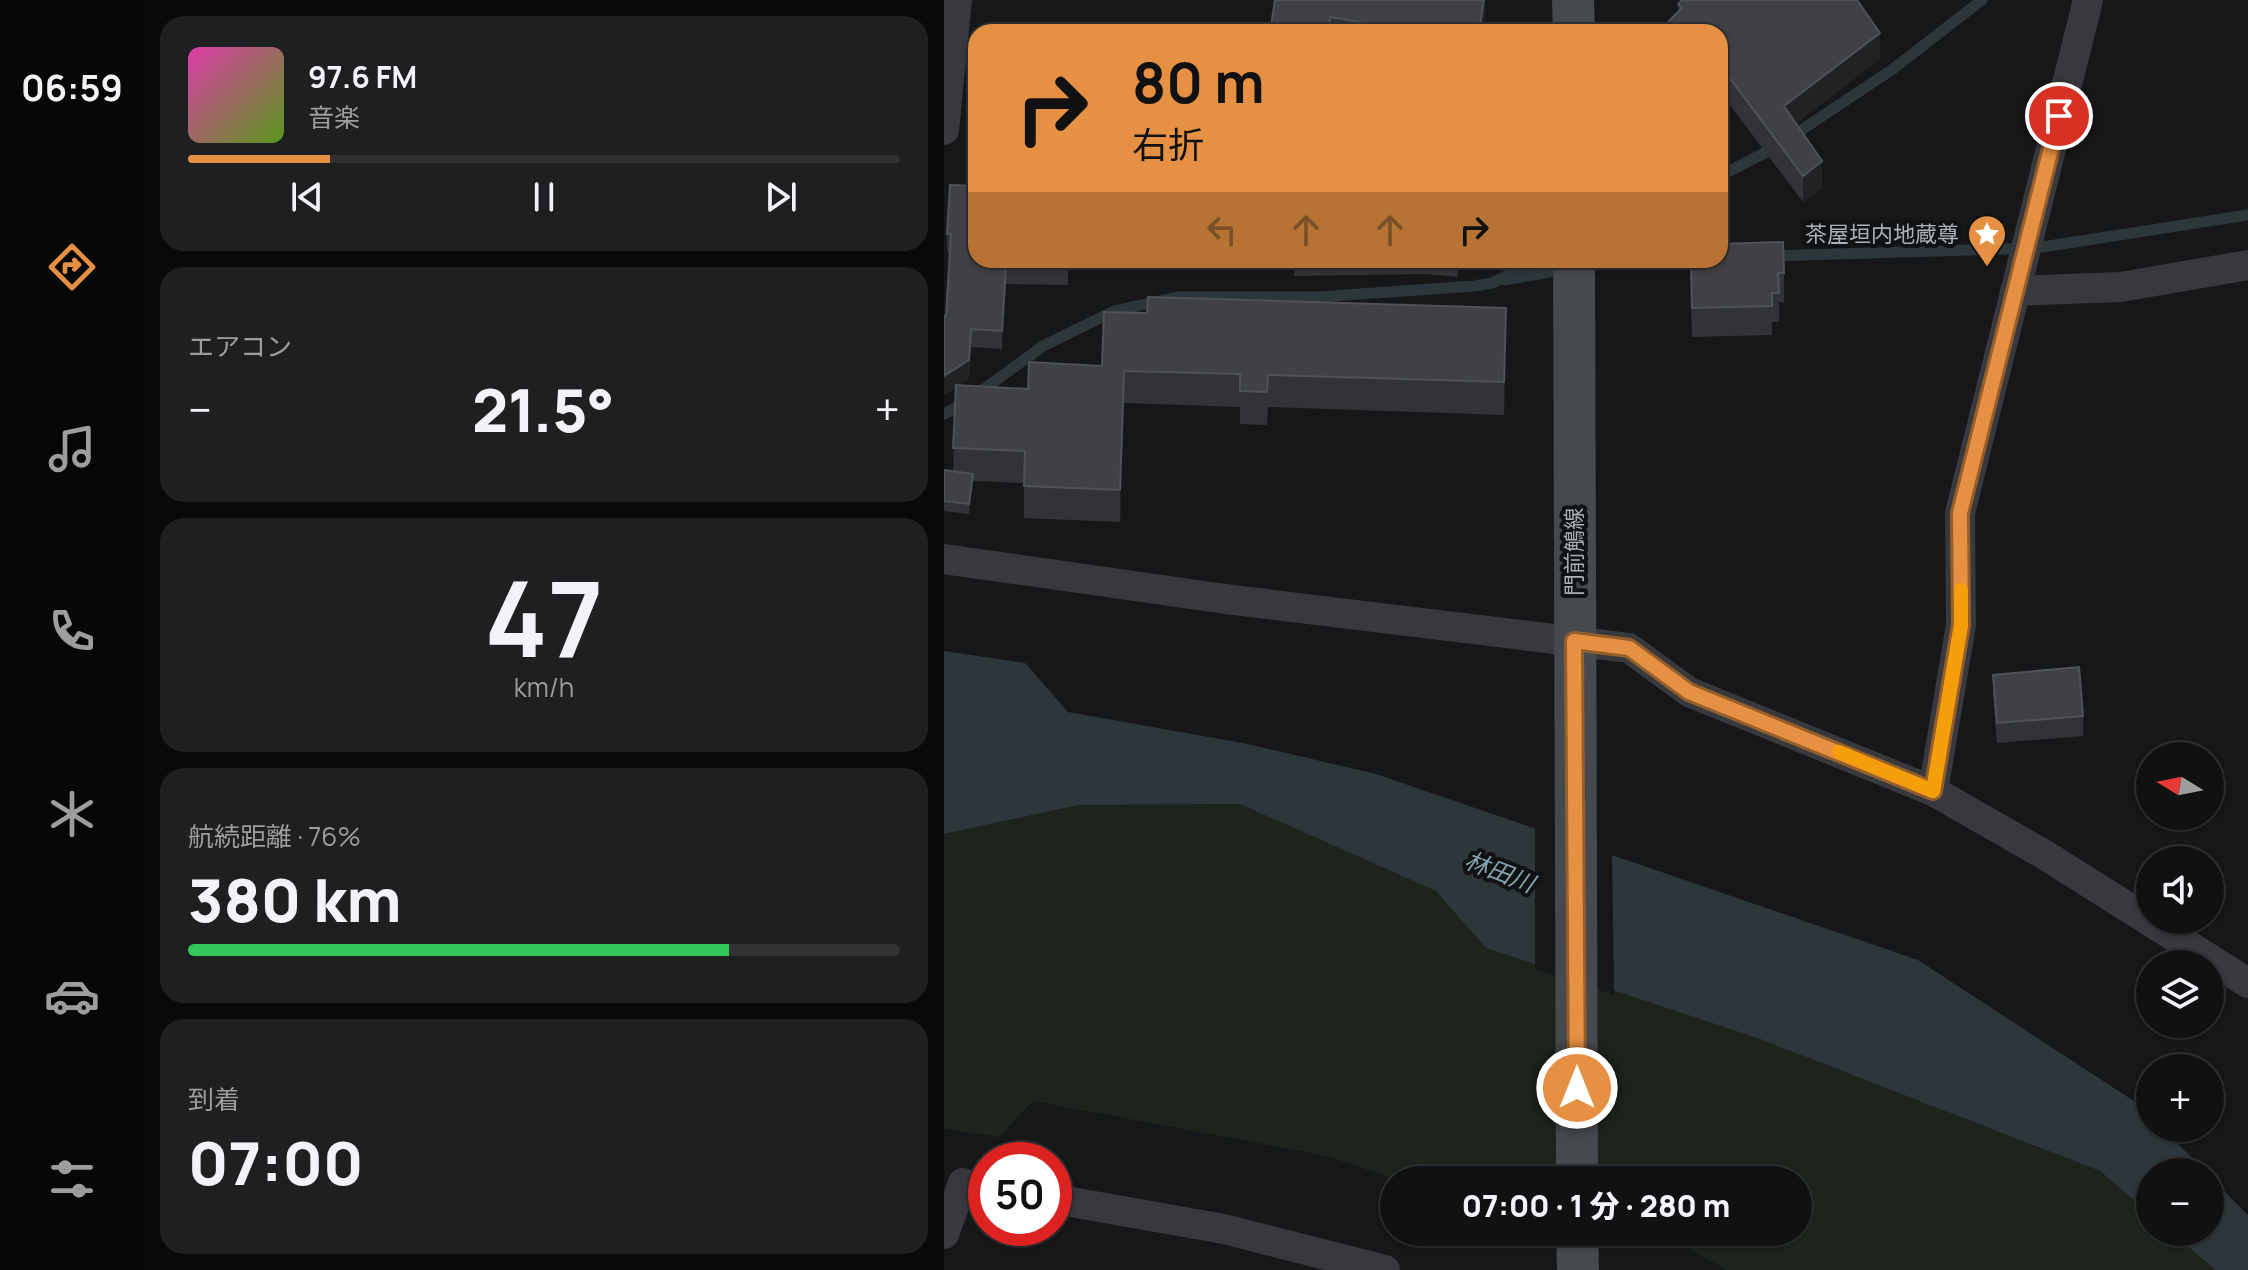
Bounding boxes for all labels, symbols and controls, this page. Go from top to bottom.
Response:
text: 80 m [1132,43,1265,120]
text: 97.6 FM [308,56,417,97]
icon: right [1000,56,1104,160]
text: 06:59 [21,63,123,112]
pin [2025,82,2093,150]
icon: arrive [2037,94,2081,138]
text: 音楽 [308,99,360,135]
text: 右折 [1132,120,1204,169]
icon: previous [285,175,329,219]
icon: pause [522,175,566,219]
icon: next [759,175,803,219]
icon: left [1200,208,1244,252]
icon: ahead [1284,208,1328,252]
icon: ahead [1368,208,1412,252]
icon: right [1452,208,1496,252]
place icon: 茶屋垣内地蔵尊 [1966,213,2008,268]
place label: 茶屋垣内地蔵尊 [1805,219,1959,249]
icon: directions [44,239,100,295]
text: エアコン [188,328,292,364]
text: 21.5° [472,368,615,450]
text: − [188,379,212,439]
text: + [875,379,900,439]
icon: music [44,421,100,477]
street label: 門前鵤線 [1559,508,1589,596]
text: 47 [485,546,603,688]
icon: phone [44,603,100,659]
text: km/h [514,669,574,705]
north arrow [2136,742,2224,830]
map controls [2136,742,2224,1246]
icon: climate [44,786,100,842]
text: 航続距離 · 76% [188,818,361,854]
water label: 林田川 [1460,843,1542,900]
button: sound [2136,846,2224,934]
text: 380 km [188,858,401,940]
button: layers [2136,950,2224,1038]
icon: car [44,968,100,1024]
position arrow [1535,1046,1619,1130]
button: + [2136,1054,2224,1142]
text: 到着 [188,1081,240,1117]
text: 07:00 [188,1121,363,1203]
speed limit sign: 50 [968,1142,1072,1246]
icon: filters [44,1151,100,1207]
button: − [2136,1158,2224,1246]
text: 07:00 · 1 分 · 280 m [1462,1185,1730,1226]

